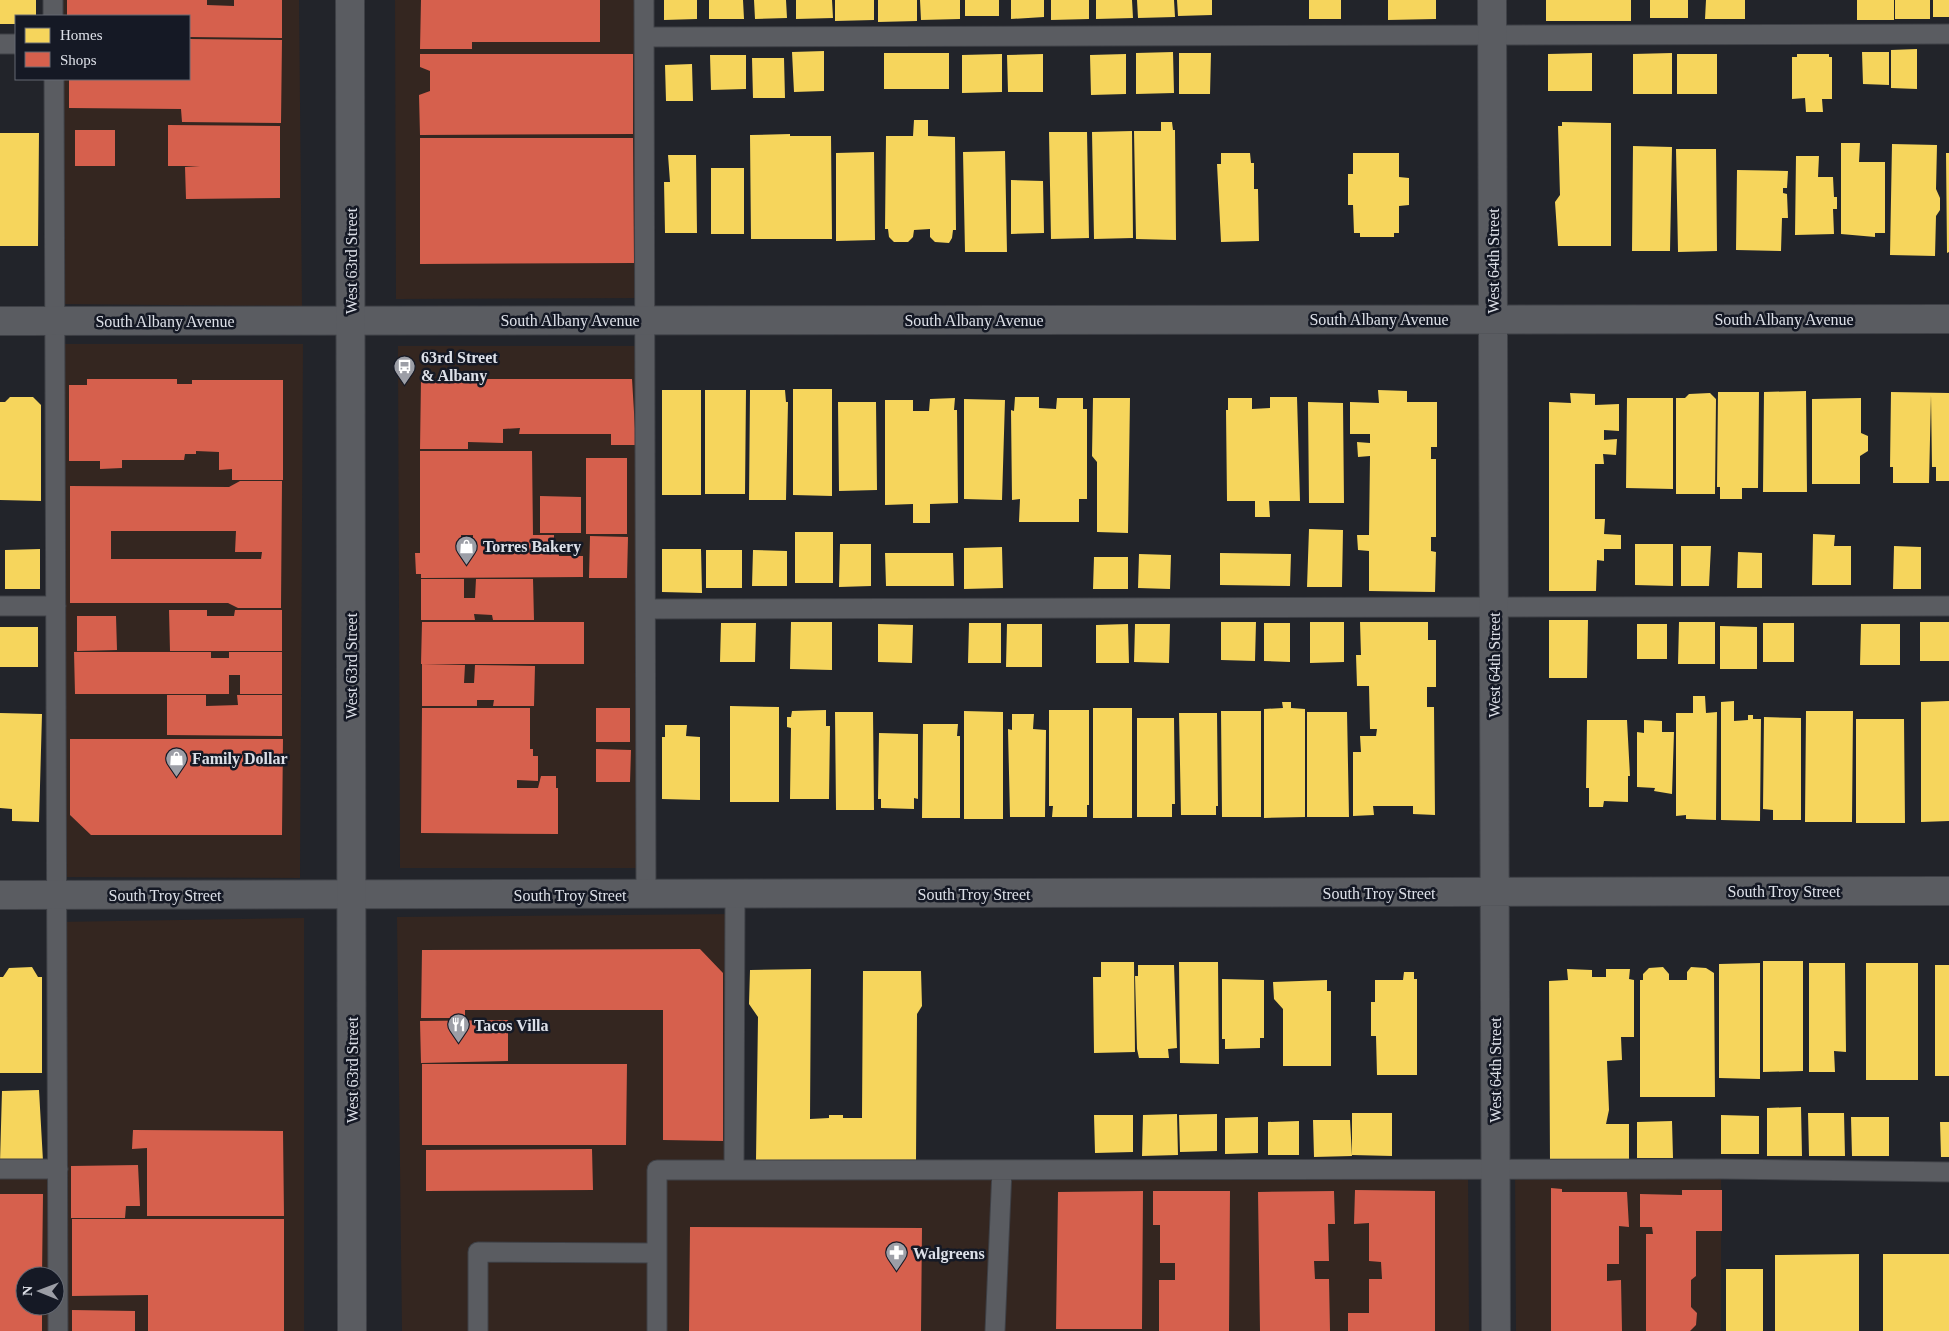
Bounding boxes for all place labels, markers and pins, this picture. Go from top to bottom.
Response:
place label: 63rd Street & Albany [421,349,498,385]
bus stop icon: 63rd Street & Albany [393,354,417,385]
shop icon: Torres Bakery [455,534,479,565]
place label: Torres Bakery [483,538,581,556]
shop icon: Family Dollar [164,746,188,777]
place label: Family Dollar [192,750,288,768]
restaurant icon: Tacos Villa [446,1013,470,1044]
place label: Tacos Villa [474,1017,549,1034]
pharmacy icon: Walgreens [885,1241,909,1272]
place label: Walgreens [913,1245,985,1263]

